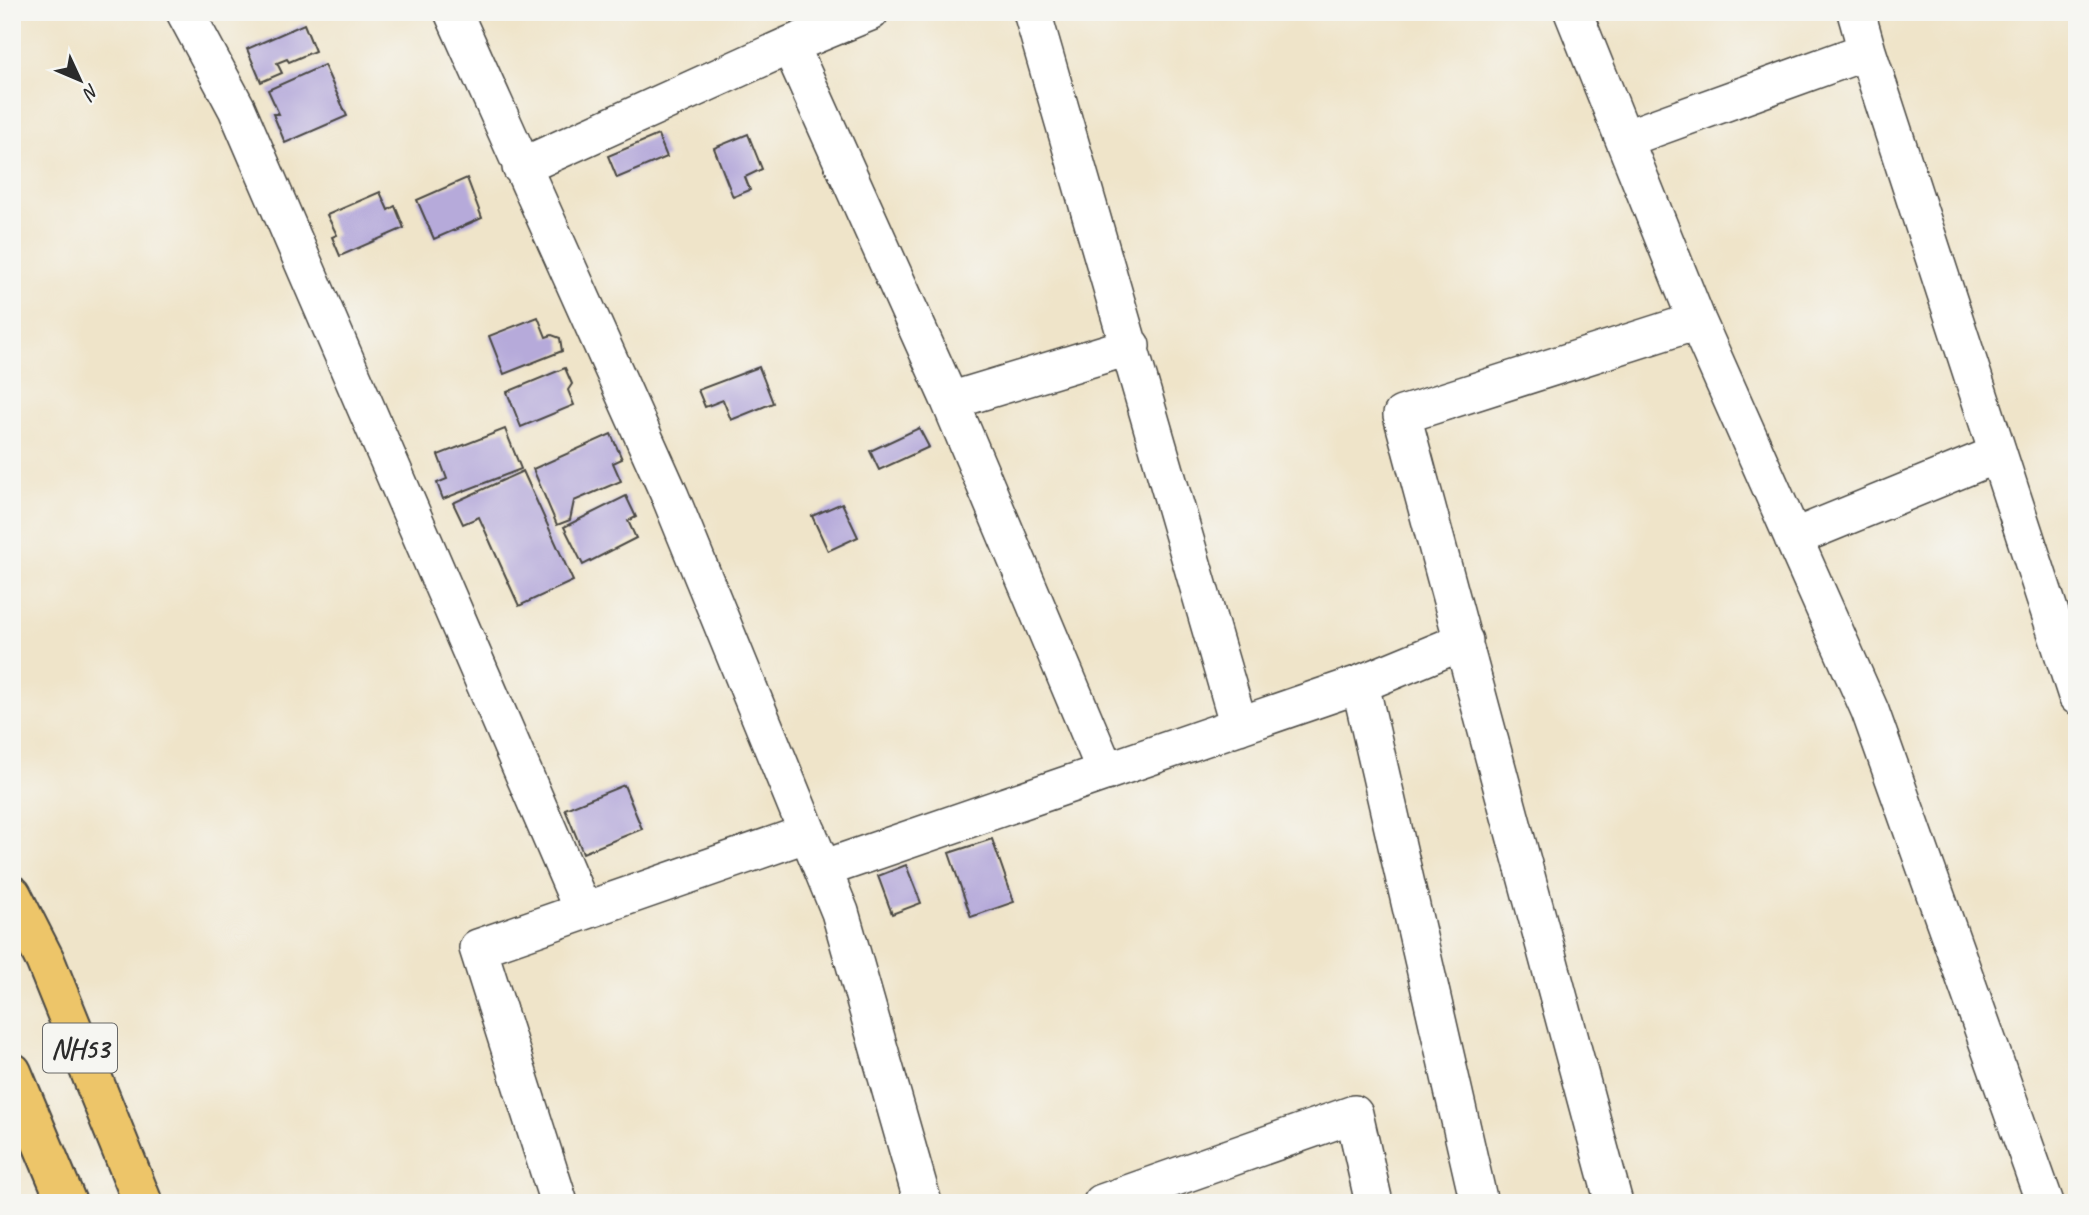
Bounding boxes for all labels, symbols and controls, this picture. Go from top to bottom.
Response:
north arrow [46,46,116,116]
text: N [77,79,104,106]
road number: NH53 [43,1024,117,1072]

